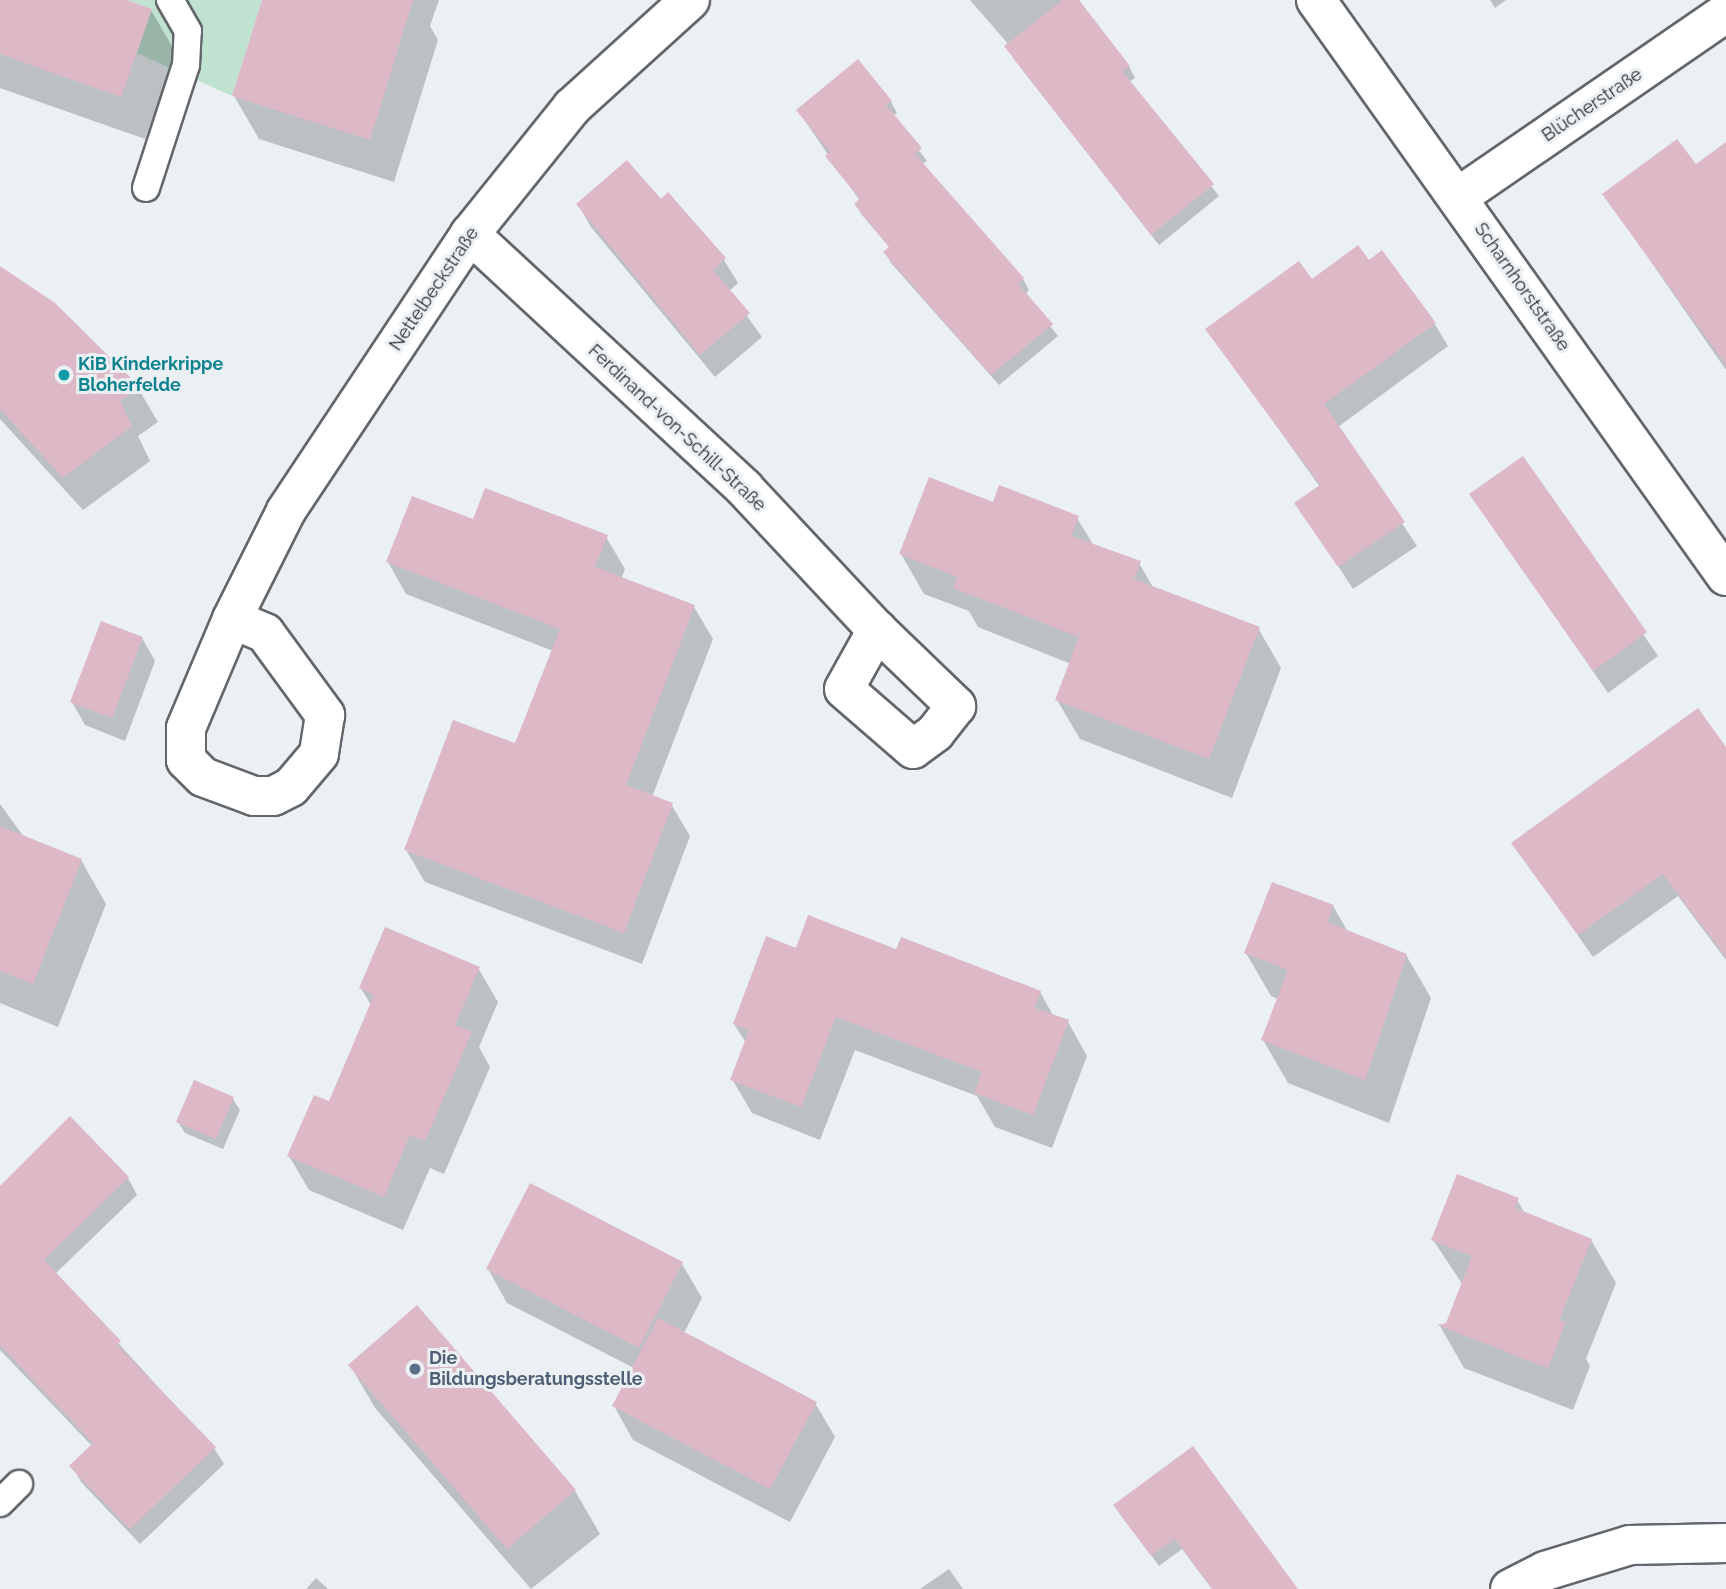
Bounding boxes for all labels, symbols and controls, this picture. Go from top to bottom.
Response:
street label: Blücherstraße [1538,64,1646,146]
street label: Scharnhorststraße [1470,219,1574,355]
street label: Nettelbeckstraße [385,223,483,355]
street label: Ferdinand-von-Schill-Straße [584,340,770,516]
place label: KiB Kinderkrippe Bloherfelde [78,354,223,396]
marker: KiB Kinderkrippe Bloherfelde [56,367,72,383]
place label: Die Bildungsberatungsstelle [429,1348,643,1390]
marker: Die Bildungsberatungsstelle [407,1361,423,1377]

